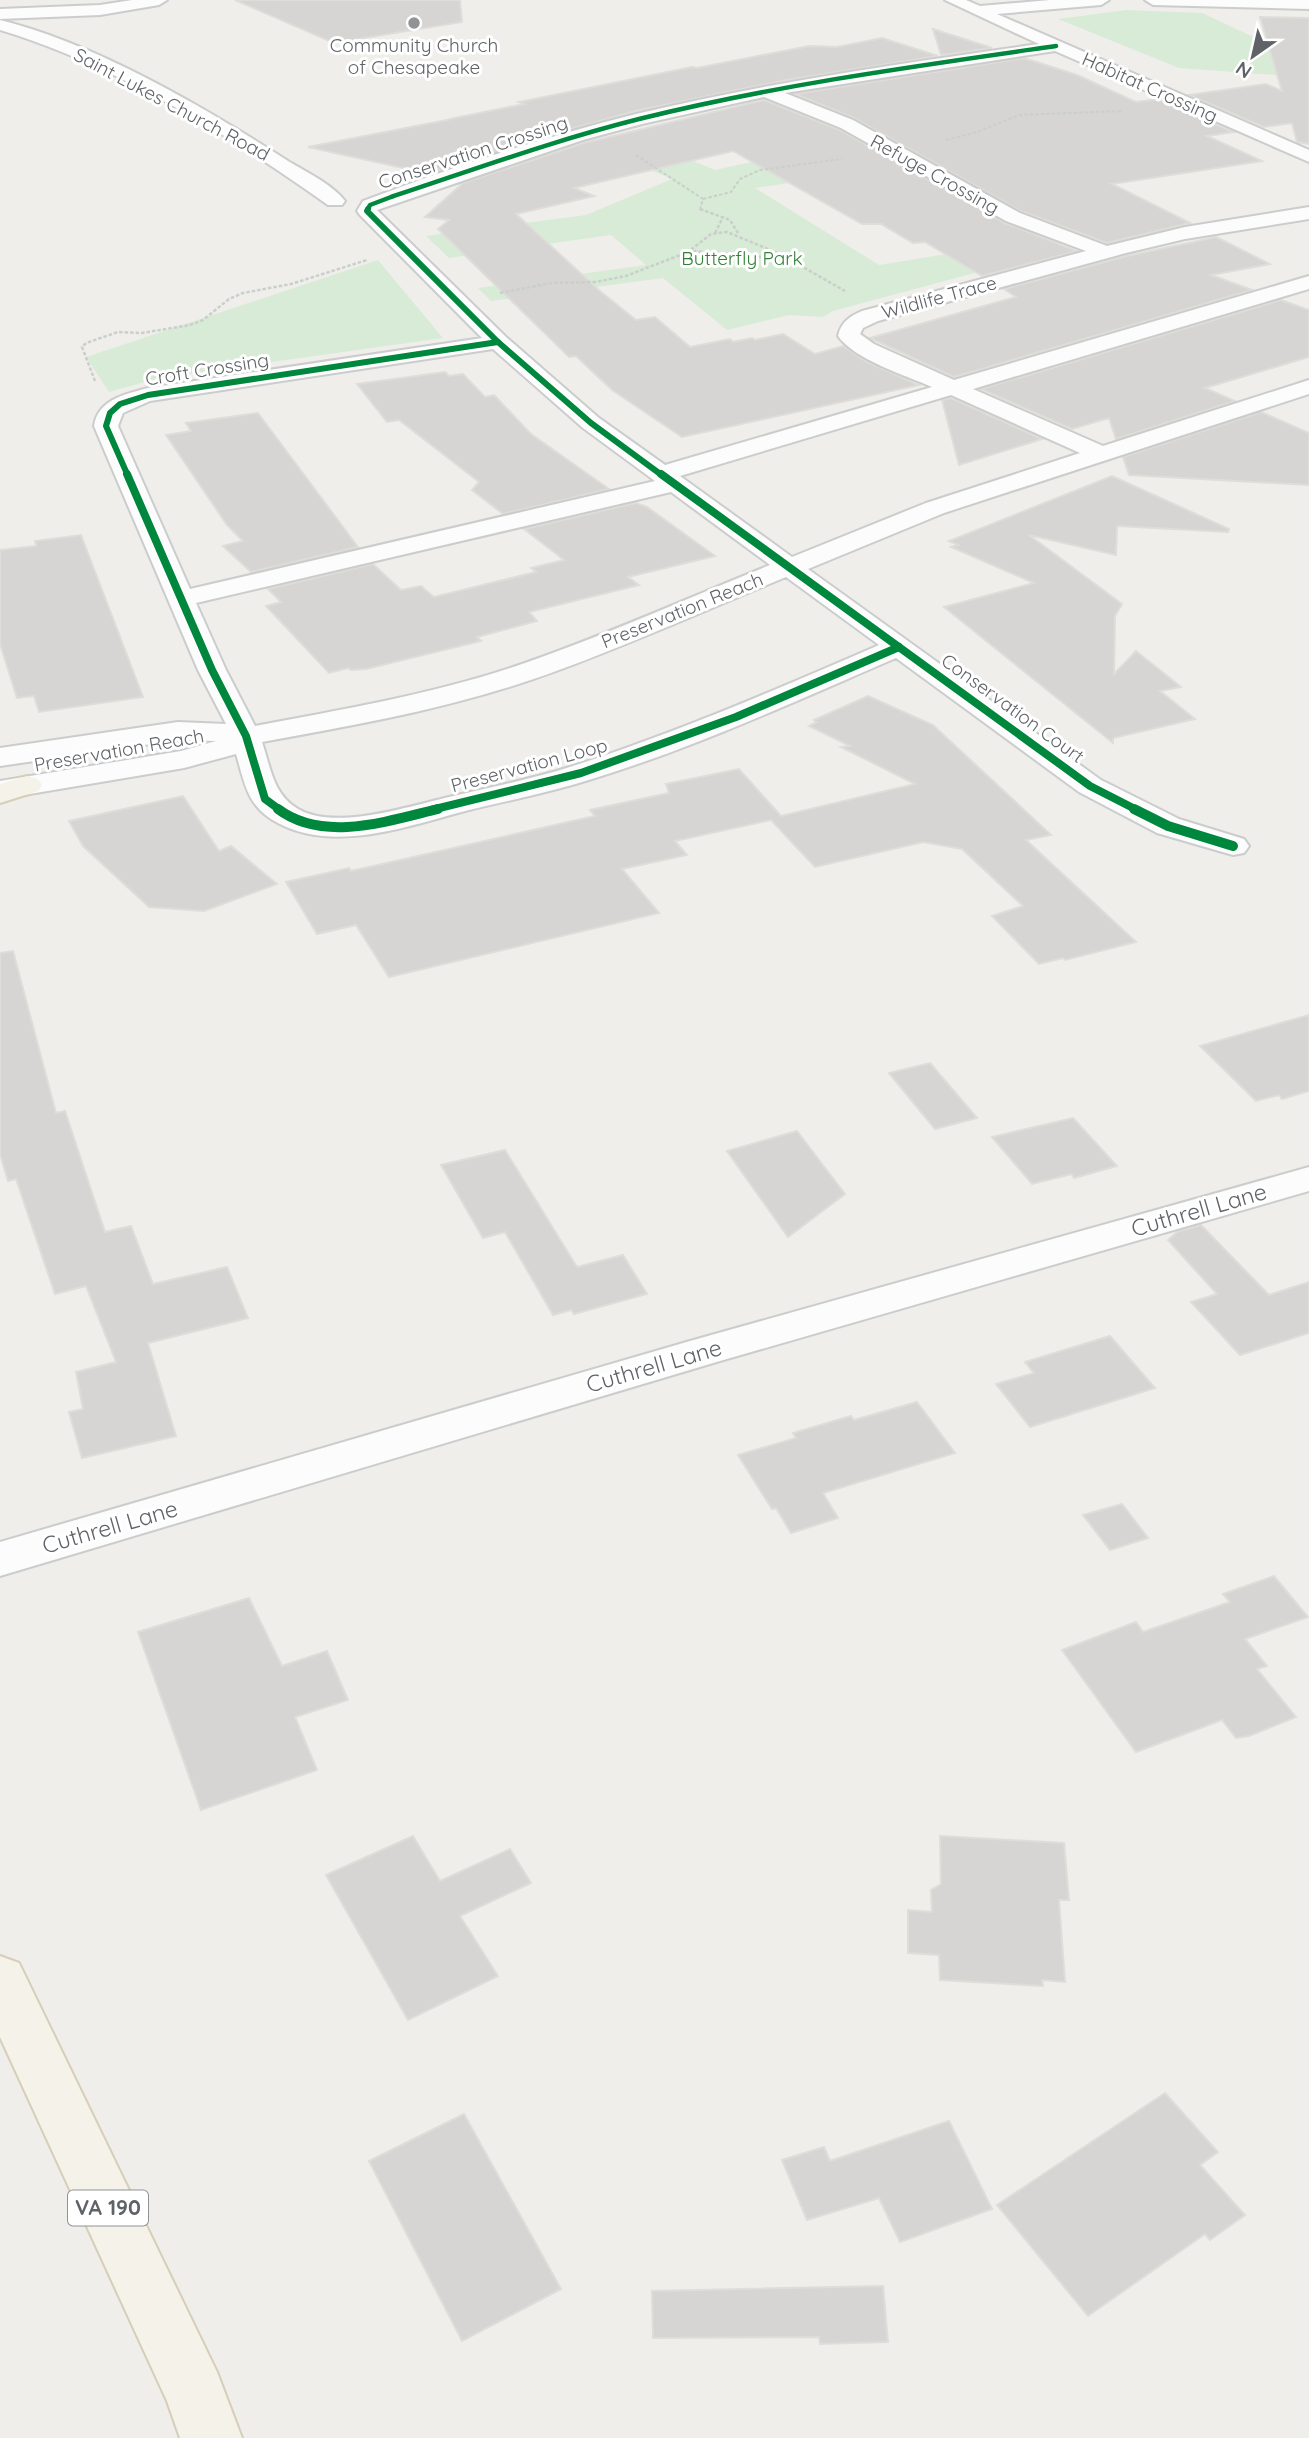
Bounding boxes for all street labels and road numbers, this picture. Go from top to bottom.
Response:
street label: Saint Lukes Church Road [70,42,274,166]
street label: Habitat Crossing [1078,46,1222,128]
street label: Conservation Crossing [375,110,571,194]
street label: Refuge Crossing [866,129,1004,219]
street label: Wildlife Trace [879,270,999,324]
street label: Croft Crossing [143,347,271,391]
street label: Preservation Reach [598,567,766,653]
street label: Conservation Court [937,648,1089,768]
street label: Preservation Reach [32,723,206,777]
street label: Preservation Loop [448,733,610,797]
street label: Cuthrell Lane [1128,1176,1270,1243]
street label: Cuthrell Lane [583,1332,725,1399]
street label: Cuthrell Lane [39,1493,181,1560]
road number: VA 190 [68,2190,148,2226]

